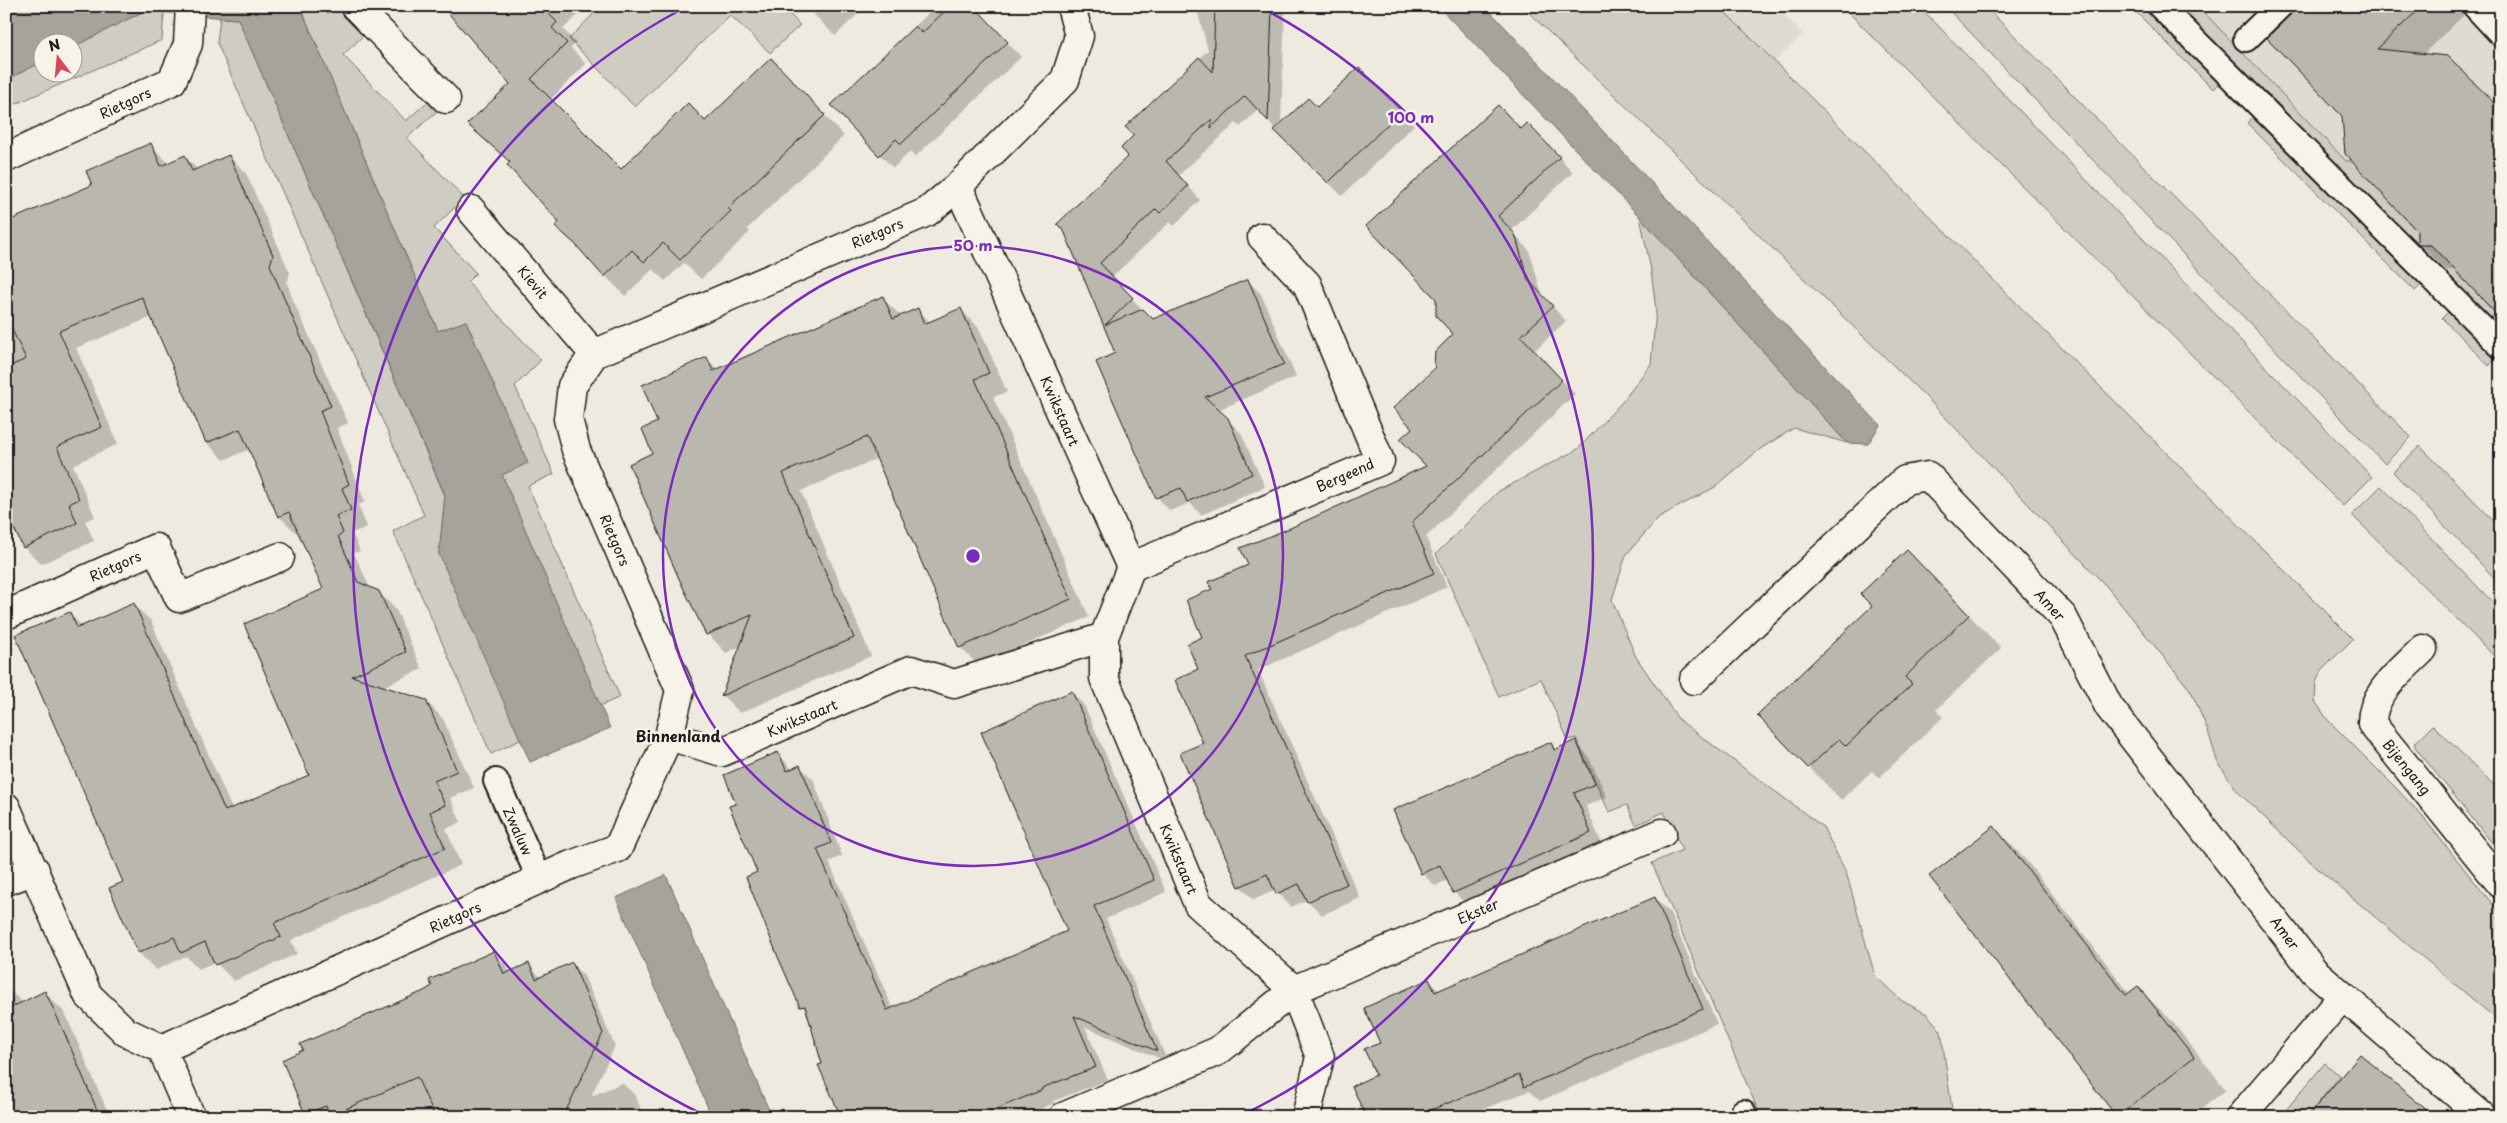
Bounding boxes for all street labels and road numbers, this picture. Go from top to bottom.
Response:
street label: Rietgors [96,82,154,124]
street label: Rietgors [848,213,906,253]
street label: Kievit [513,261,553,304]
street label: Kwikstaart [1035,373,1085,450]
street label: Bergeend [1313,453,1377,497]
street label: Rietgors [595,511,635,569]
street label: Rietgors [86,545,144,587]
street label: Amer [2030,584,2070,626]
street label: Kwikstaart [763,694,841,742]
street label: Bijengang [2378,735,2436,799]
street label: Zwaluw [498,803,538,859]
street label: Kwikstaart [1155,820,1203,898]
street label: Ekster [1454,893,1502,929]
street label: Rietgors [426,896,484,938]
street label: Amer [2266,912,2305,954]

